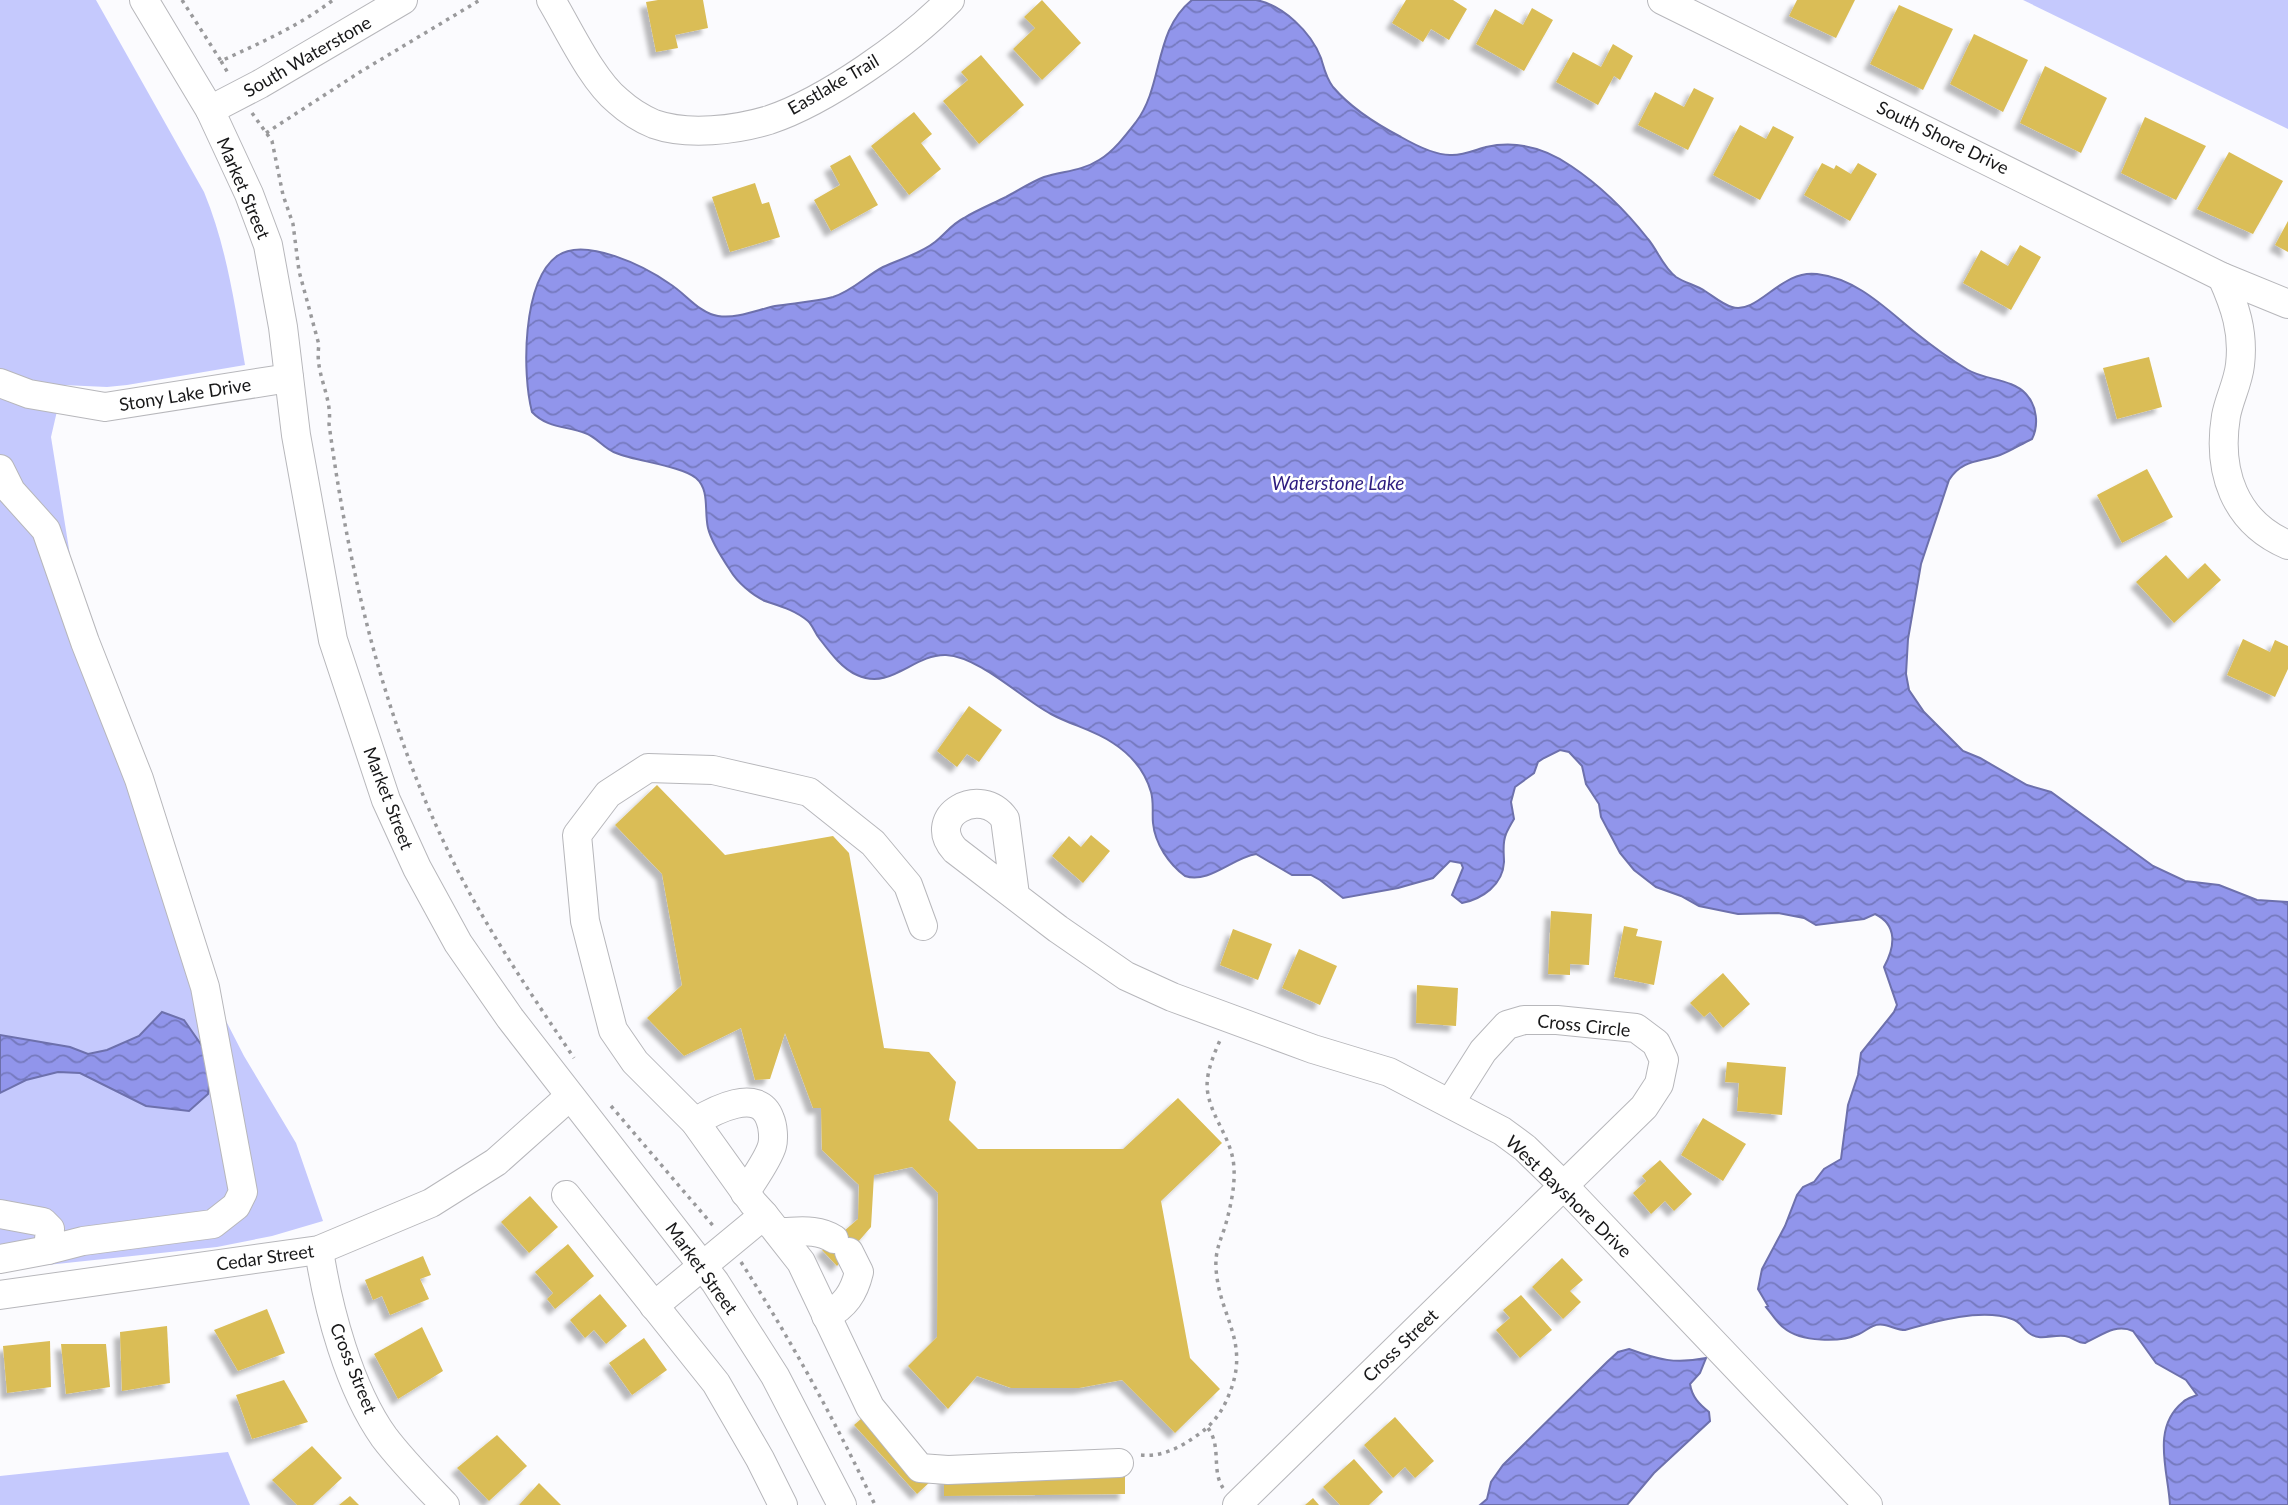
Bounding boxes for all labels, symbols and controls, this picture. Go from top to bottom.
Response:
street label: South Waterstone [239,11,375,101]
street label: Eastlake Trail [784,49,882,119]
street label: South Shore Drive [1873,96,2013,178]
street label: Market Street [213,134,276,243]
street label: Stony Lake Drive [118,373,252,415]
water label: Waterstone Lake [1272,471,1404,494]
street label: Market Street [359,743,419,853]
street label: Cross Circle [1536,1009,1632,1041]
street label: West Bayshore Drive [1501,1130,1637,1262]
street label: Market Street [661,1218,743,1319]
street label: Cedar Street [215,1239,316,1275]
street label: Cross Street [1358,1303,1443,1386]
street label: Cross Street [326,1319,382,1417]

